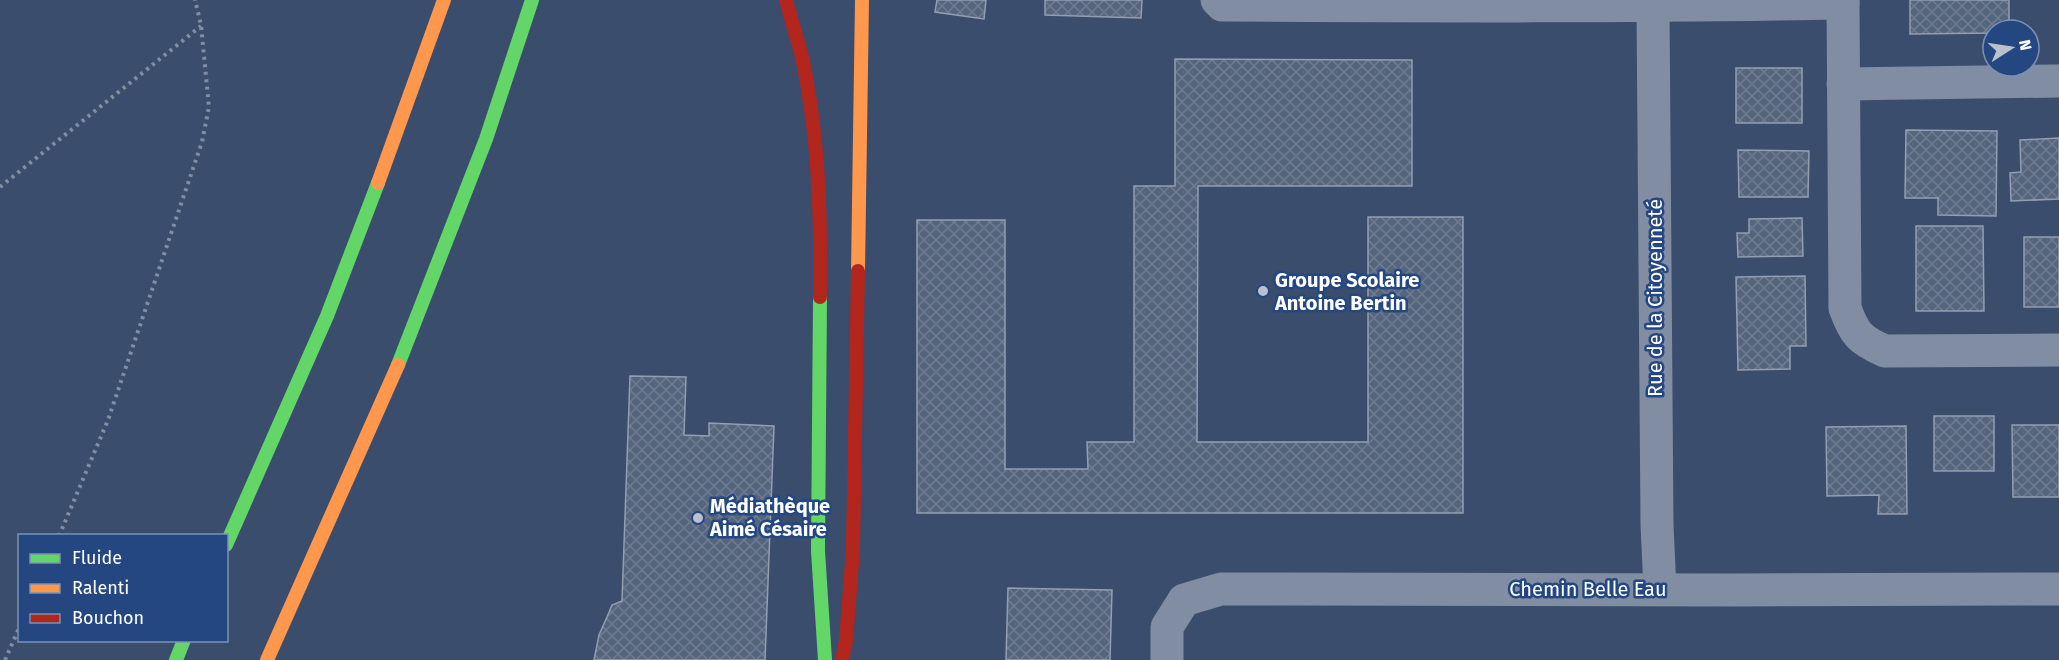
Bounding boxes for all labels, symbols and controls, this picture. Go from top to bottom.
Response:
north arrow [1981,18,2041,78]
text: N [2015,38,2036,52]
street label: Rue de la Citoyenneté [1643,199,1667,397]
place label: Groupe Scolaire Antoine Bertin [1274,268,1419,315]
marker: Groupe Scolaire Antoine Bertin [1256,284,1270,298]
place label: Médiathèque Aimé Césaire [709,494,830,541]
marker: Médiathèque Aimé Césaire [691,511,705,525]
legend [18,534,228,642]
text: Fluide [72,547,122,569]
text: Ralenti [72,577,129,599]
street label: Chemin Belle Eau [1509,577,1667,601]
text: Bouchon [72,607,144,629]

